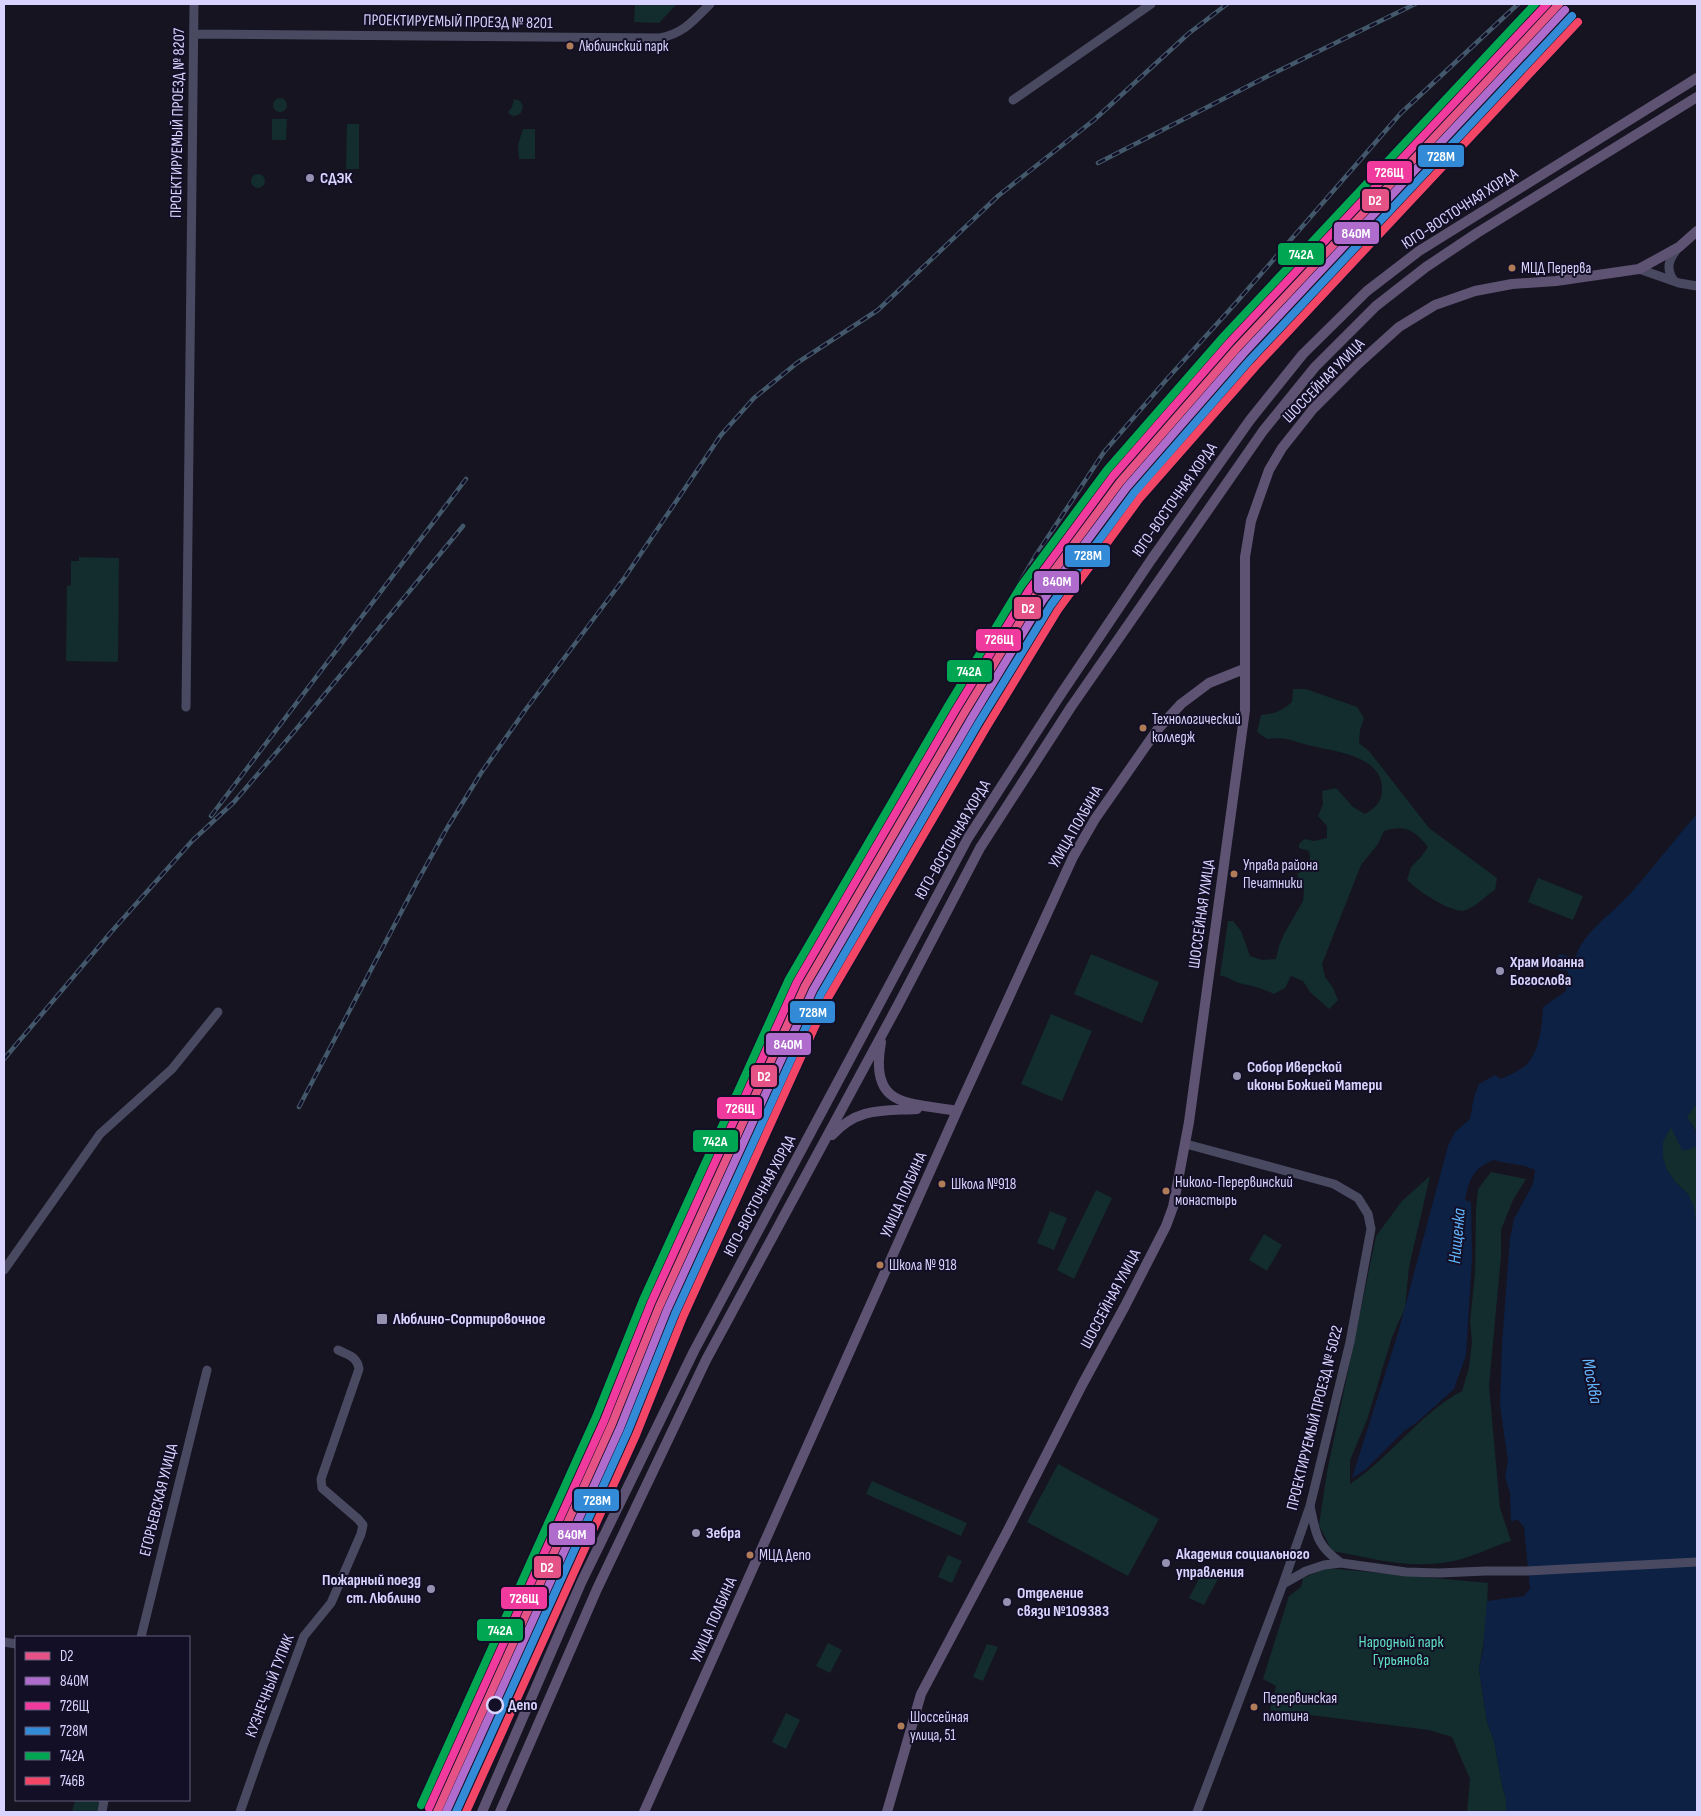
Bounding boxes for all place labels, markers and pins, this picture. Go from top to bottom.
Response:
place label: Люблинский парк [578,37,669,56]
marker: Люблинский парк [565,41,575,51]
place label: СДЭК [320,169,352,188]
marker: СДЭК [304,172,316,184]
place label: МЦД Перерва [1521,259,1592,278]
marker: МЦД Перерва [1507,263,1517,273]
place label: Технологический колледж [1152,710,1241,747]
marker: Технологический колледж [1138,723,1148,733]
place label: Управа района Печатники [1243,856,1318,893]
marker: Управа района Печатники [1229,869,1239,879]
place label: Храм Иоанна Богослова [1509,953,1584,990]
marker: Храм Иоанна Богослова [1494,965,1506,977]
place label: Собор Иверской иконы Божией Матери [1247,1058,1382,1095]
marker: Собор Иверской иконы Божией Матери [1231,1070,1243,1082]
place label: Николо-Перервинский монастырь [1175,1173,1293,1210]
place label: Школа №918 [951,1175,1016,1194]
marker: Школа №918 [937,1179,947,1189]
marker: Николо-Перервинский монастырь [1161,1186,1171,1196]
place label: Школа № 918 [889,1256,957,1275]
marker: Школа № 918 [875,1260,885,1270]
place label: Люблино-Сортировочное [392,1310,546,1329]
marker: Люблино-Сортировочное [375,1312,389,1326]
place label: Зебра [706,1524,741,1543]
marker: Зебра [690,1527,702,1539]
place label: Академия социального управления [1175,1545,1310,1582]
place label: МЦД Депо [759,1546,811,1565]
marker: МЦД Депо [745,1550,755,1560]
marker: Академия социального управления [1160,1557,1172,1569]
place label: Пожарный поезд ст. Люблино [322,1571,421,1608]
marker: Пожарный поезд ст. Люблино [425,1583,437,1595]
place label: Отделение связи №109383 [1017,1584,1109,1621]
marker: Отделение связи №109383 [1001,1596,1013,1608]
place label: Перервинская плотина [1263,1689,1337,1726]
marker: Депо [486,1696,504,1714]
place label: Депо [508,1696,537,1715]
marker: Перервинская плотина [1249,1702,1259,1712]
place label: Шоссейная улица, 51 [910,1708,969,1745]
marker: Шоссейная улица, 51 [896,1721,906,1731]

